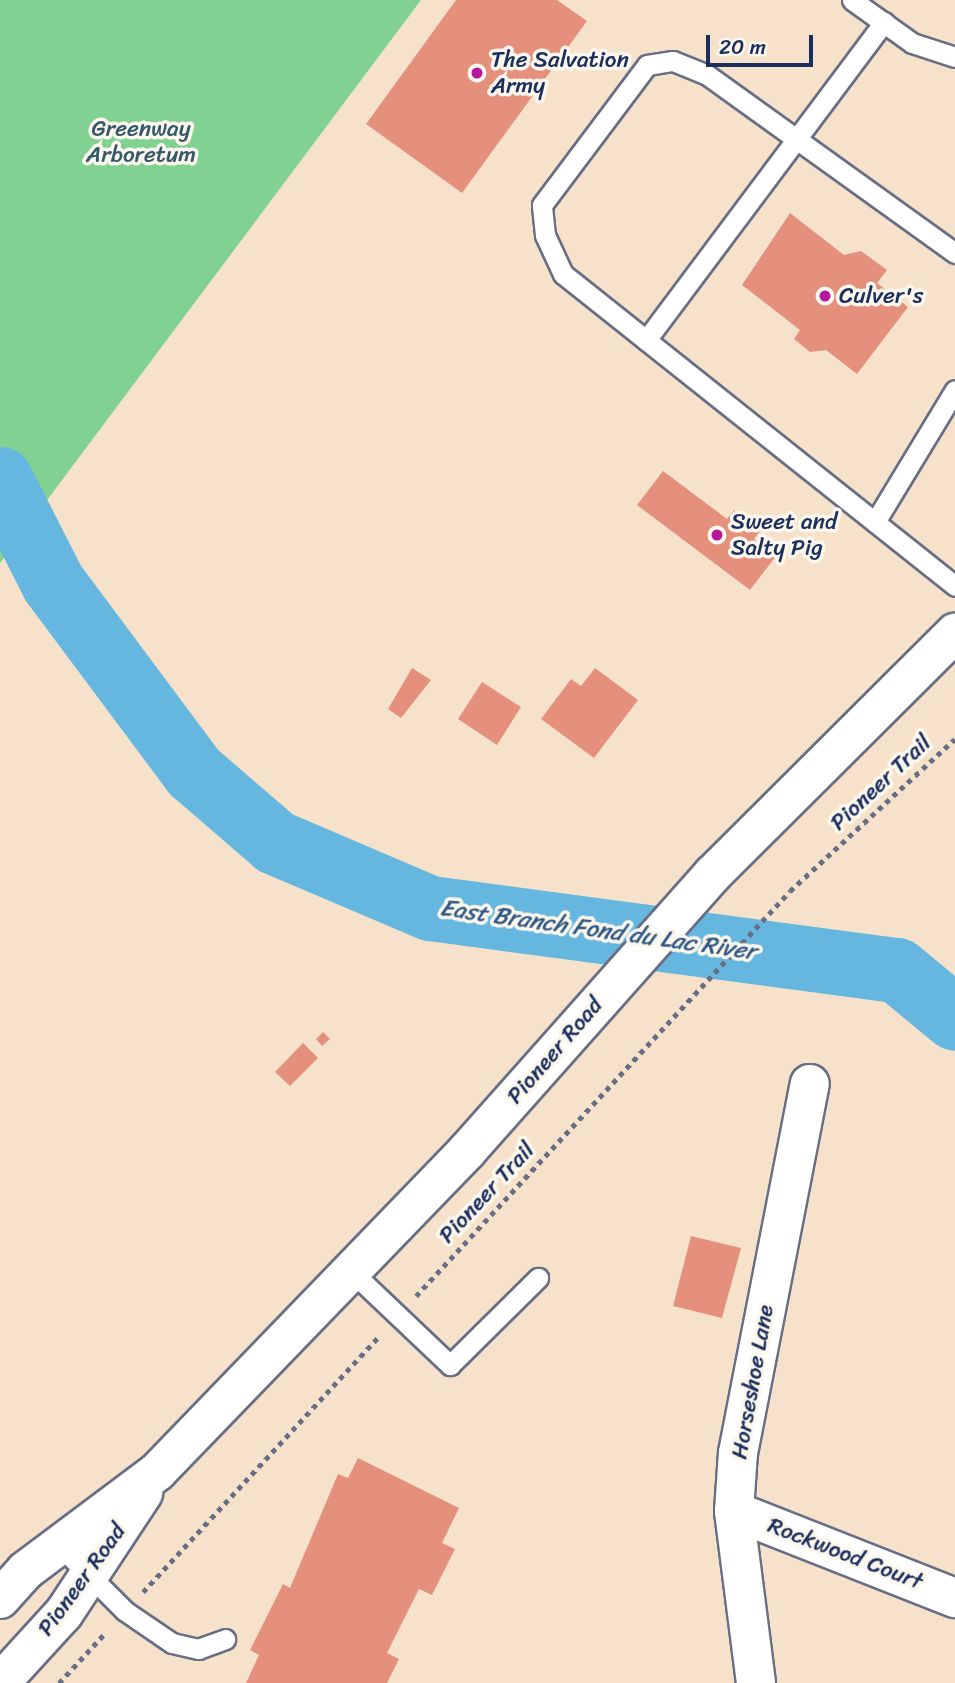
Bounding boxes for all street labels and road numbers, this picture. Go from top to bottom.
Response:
street label: Pioneer Trail [825,729,937,837]
street label: Pioneer Road [501,992,609,1110]
street label: Pioneer Trail [433,1137,541,1249]
street label: Horseshoe Lane [726,1302,780,1462]
street label: Rockwood Court [763,1512,927,1596]
street label: Pioneer Road [32,1518,132,1642]

